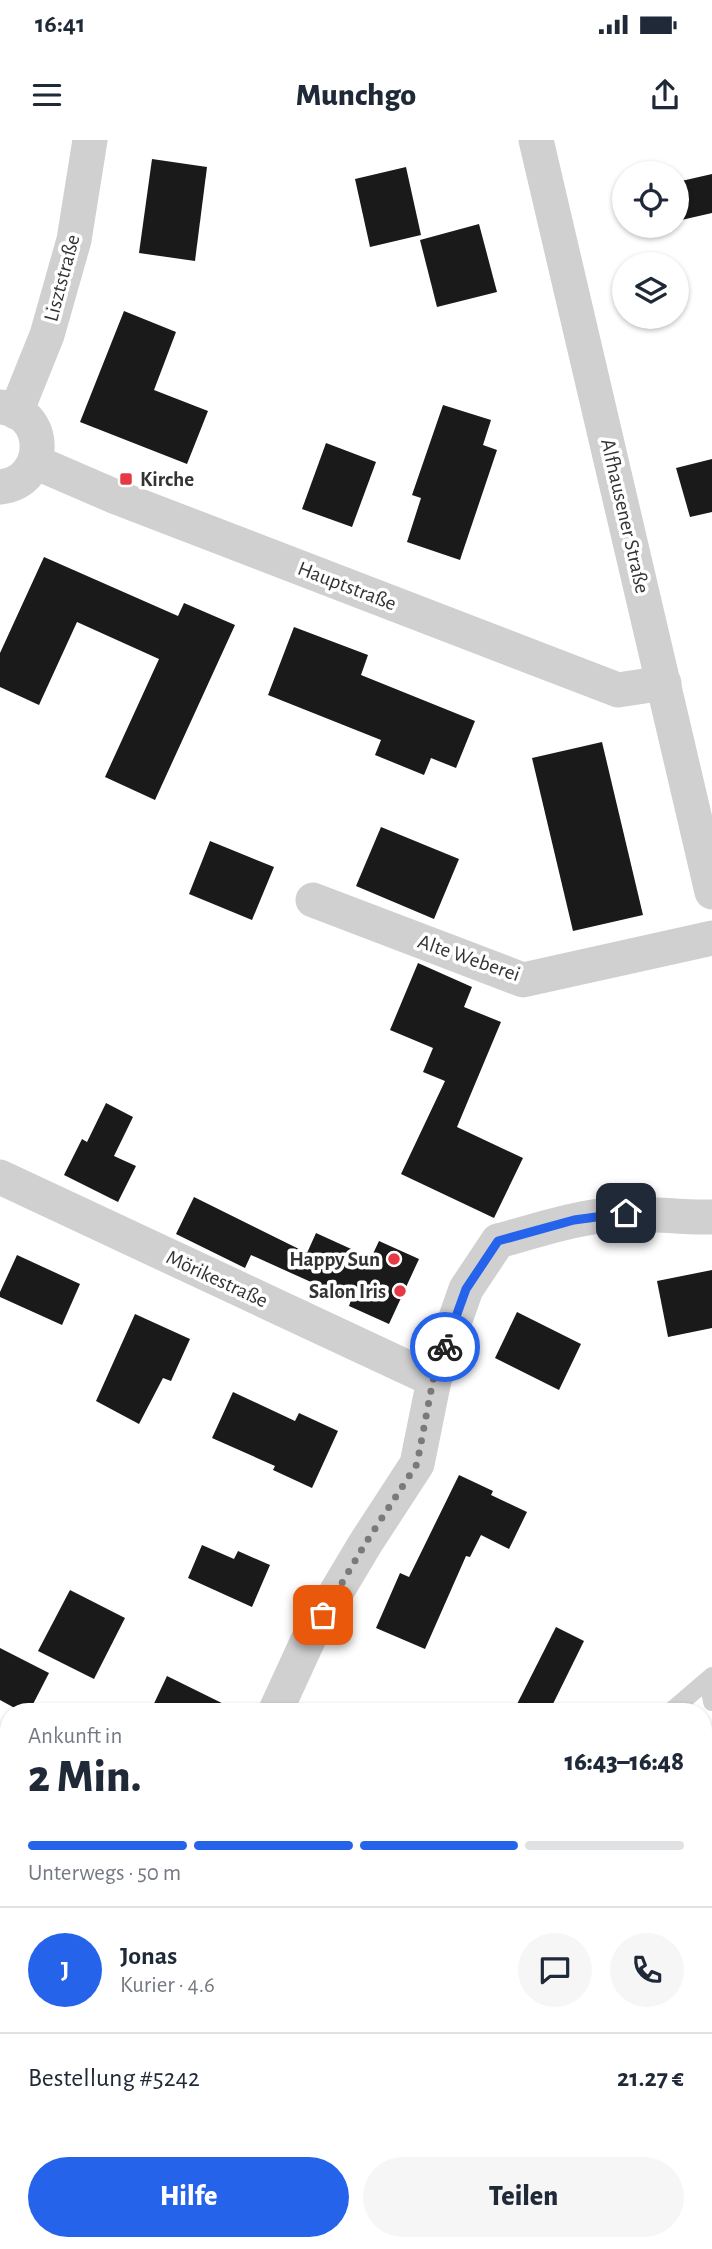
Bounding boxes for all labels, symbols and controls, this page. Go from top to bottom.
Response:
text: 16:41 [35,11,85,37]
icon: menu [28,76,66,114]
icon: share [646,76,684,114]
text: Munchgo [296,79,416,111]
map controls [612,161,689,329]
button: locate [612,161,689,238]
street label: Lisztstraße [40,232,84,324]
button: layers [612,252,689,329]
street label: Alfhausener Straße [597,437,653,595]
place label: Kirche [140,469,194,490]
marker: Kirche [118,471,134,487]
street label: Hauptstraße [295,558,399,614]
street label: Alte Weberei [415,931,523,985]
pin [596,1183,656,1243]
icon: home [607,1194,645,1232]
street label: Mörikestraße [163,1246,271,1312]
place label: Happy Sun [289,1249,380,1270]
marker: Happy Sun [386,1251,402,1267]
place label: Salon Iris [309,1281,386,1302]
marker: Salon Iris [392,1283,408,1299]
courier [410,1312,480,1382]
icon: bike [426,1328,464,1366]
pin [293,1585,353,1645]
icon: bag [304,1596,342,1634]
text: Ankunft in [28,1725,122,1748]
text: 16:43–16:48 [565,1749,684,1775]
text: 2 Min. [28,1754,141,1800]
text: Unterwegs · 50 m [28,1862,181,1885]
button: chat [518,1933,592,2007]
button: phone [610,1933,684,2007]
text: Jonas [120,1943,177,1969]
text: J [61,1957,69,1983]
text: Kurier · 4.6 [120,1974,215,1997]
text: Bestellung #5242 [28,2065,200,2091]
text: 21.27 € [617,2065,684,2091]
button: Hilfe [28,2157,349,2237]
button: Teilen [363,2157,684,2237]

